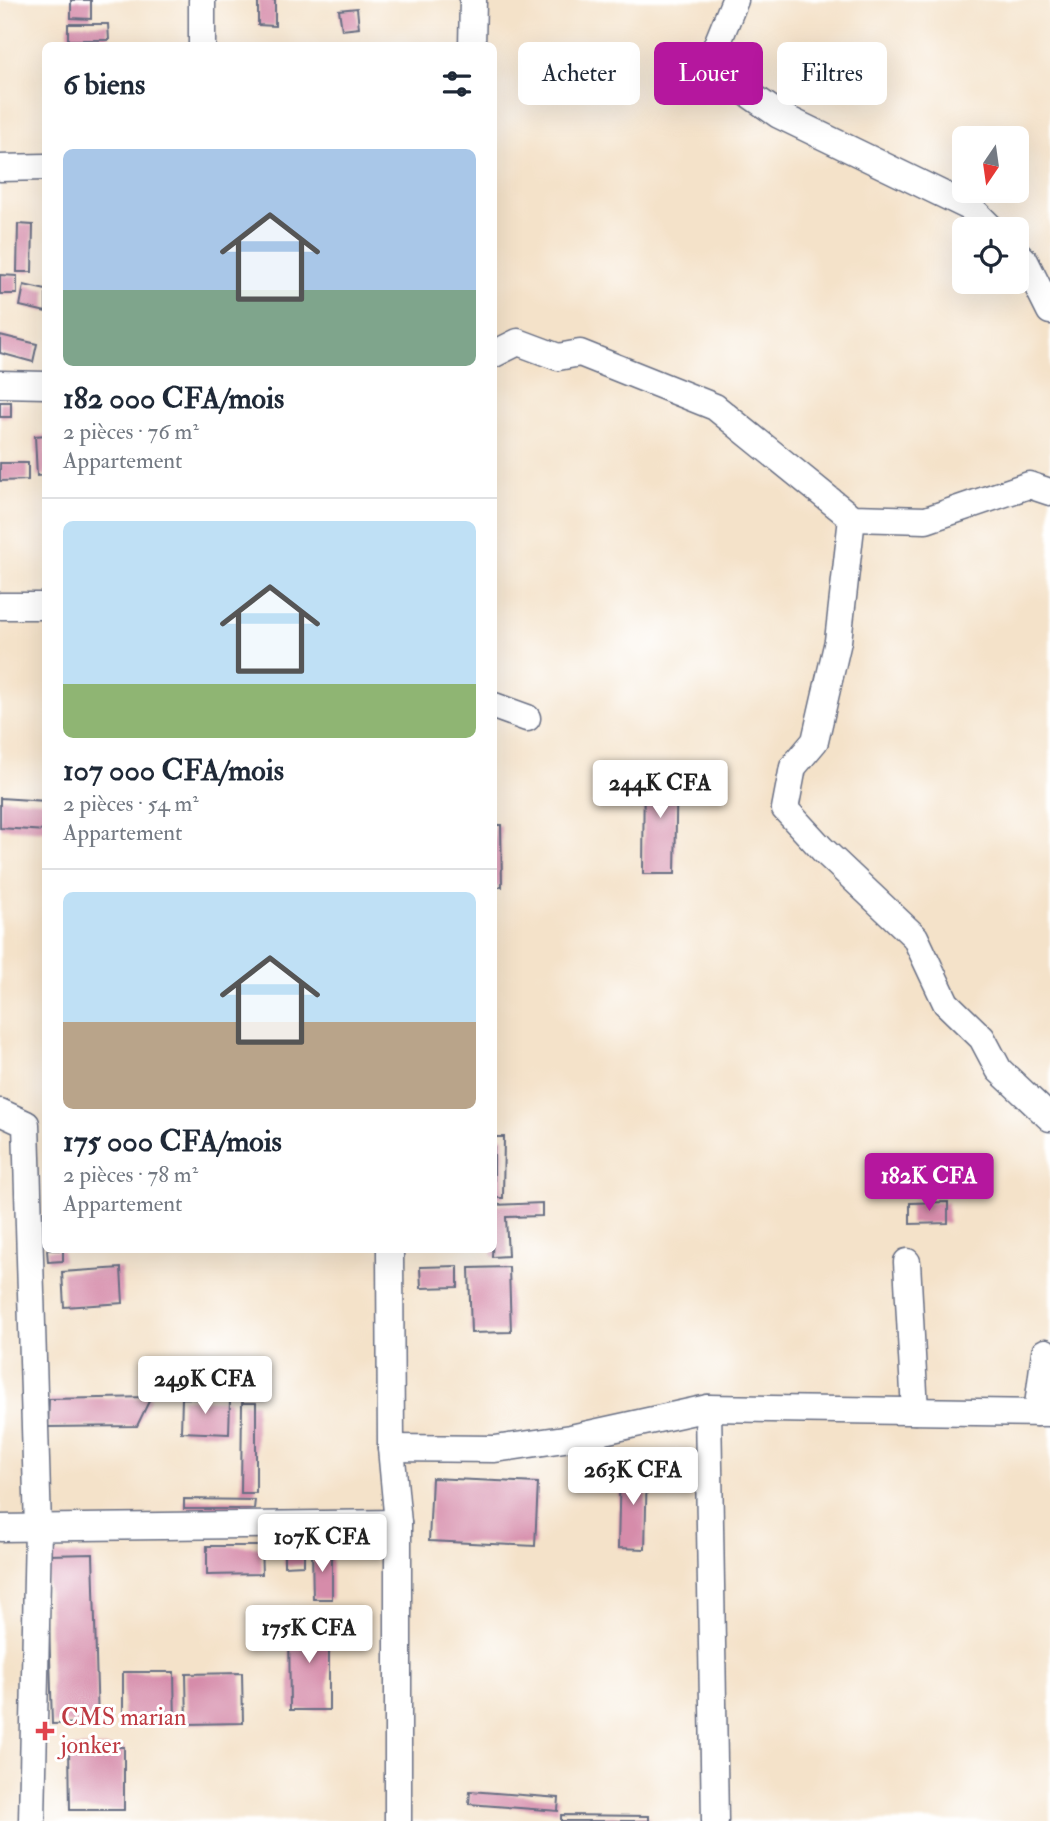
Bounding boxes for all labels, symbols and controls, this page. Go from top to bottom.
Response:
chip: Acheter [518,42,640,105]
chip: Louer [654,42,763,105]
chip: Filtres [777,42,887,105]
icon: filters [438,65,476,103]
text: 6 biens [63,66,145,103]
north arrow [952,126,1029,203]
map controls [952,126,1029,294]
icon: home [207,194,333,320]
button: locate [952,217,1029,294]
text: 182 000 CFA/mois [63,380,284,417]
text: 2 pièces · 76 m² [63,417,199,446]
text: Appartement [63,446,183,475]
icon: home [207,566,333,692]
text: 107 000 CFA/mois [63,752,284,789]
pin: 244K CFA [588,760,732,820]
text: 244K CFA [609,768,711,797]
text: 2 pièces · 54 m² [63,789,199,818]
text: Appartement [63,818,183,847]
icon: home [207,937,333,1063]
text: 175 000 CFA/mois [63,1123,282,1160]
pin: 182K CFA [857,1154,1001,1213]
text: 2 pièces · 78 m² [63,1160,198,1189]
text: 182K CFA [881,1161,977,1190]
text: Appartement [63,1189,183,1218]
pin: 249K CFA [133,1356,277,1416]
text: 249K CFA [154,1364,256,1393]
pin: 263K CFA [561,1448,705,1507]
text: 263K CFA [584,1455,682,1484]
pin: 107K CFA [250,1514,394,1574]
text: 107K CFA [274,1522,370,1551]
pin: 175K CFA [237,1606,381,1665]
text: 175K CFA [262,1613,356,1642]
place label: CMS marian jonker [57,1702,186,1761]
marker: CMS marian jonker [35,1721,55,1741]

